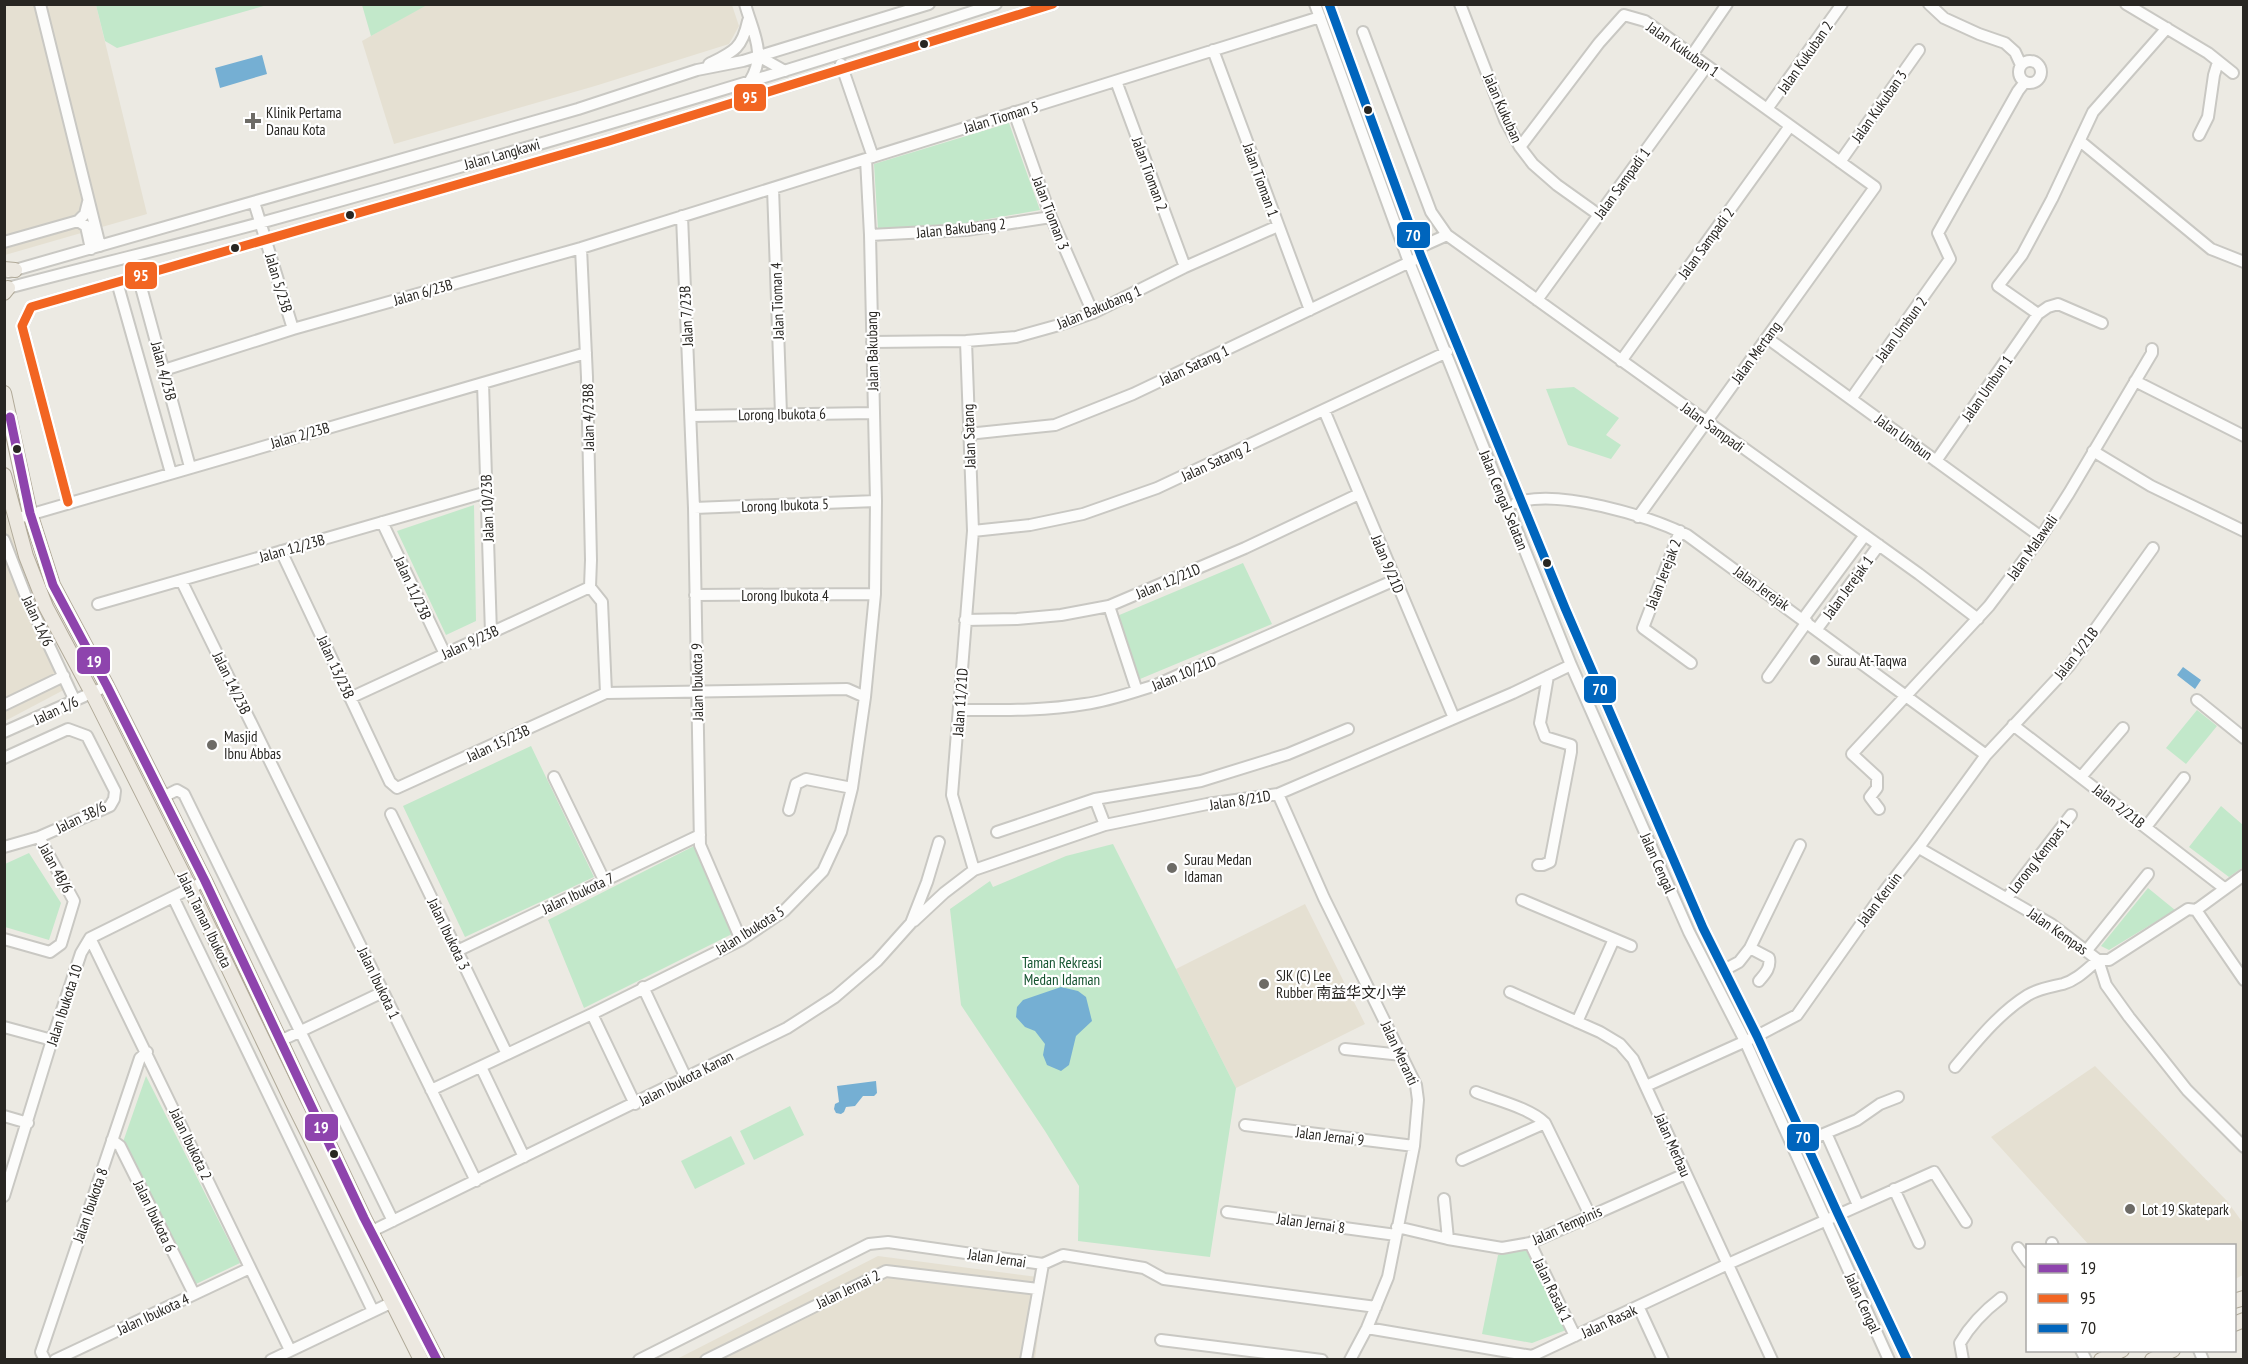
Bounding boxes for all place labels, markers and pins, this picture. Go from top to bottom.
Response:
unlabelled marker [918,38,930,50]
place label: Klinik Pertama Danau Kota [266,103,342,139]
unlabelled marker [1362,104,1374,116]
marker: Klinik Pertama Danau Kota [244,112,262,130]
unlabelled marker [344,209,356,221]
unlabelled marker [229,242,241,254]
unlabelled marker [11,443,23,455]
unlabelled marker [1541,557,1553,569]
place label: Surau At-Taqwa [1827,651,1907,670]
marker: Surau At-Taqwa [1808,653,1822,667]
place label: Masjid Ibnu Abbas [224,727,281,763]
marker: Masjid Ibnu Abbas [205,738,219,752]
place label: Surau Medan Idaman [1184,850,1252,886]
marker: Surau Medan Idaman [1165,861,1179,875]
place label: SJK (C) Lee Rubber 南益华文小学 [1276,966,1406,1002]
marker: SJK (C) Lee Rubber 南益华文小学 [1257,977,1271,991]
unlabelled marker [328,1148,340,1160]
place label: Lot 19 Skatepark [2142,1200,2229,1219]
marker: Lot 19 Skatepark [2123,1202,2137,1216]

